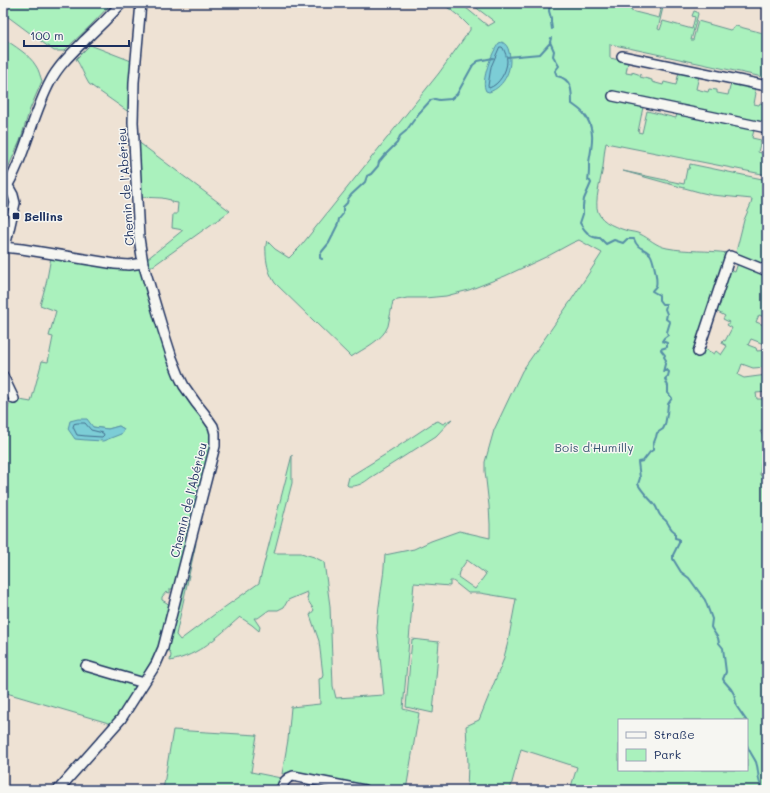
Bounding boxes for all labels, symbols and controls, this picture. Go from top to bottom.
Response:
scale bar [24,22,129,48]
text: 100 m [30,27,64,43]
street label: Chemin de l'Abérieu [113,128,137,246]
place label: Bellins [24,208,63,224]
marker: Bellins [11,211,21,221]
park label: Bois d'Humilly [555,439,633,455]
street label: Chemin de l'Abérieu [166,441,210,559]
legend [618,719,748,771]
text: Straße [654,726,695,742]
text: Park [654,746,681,762]

